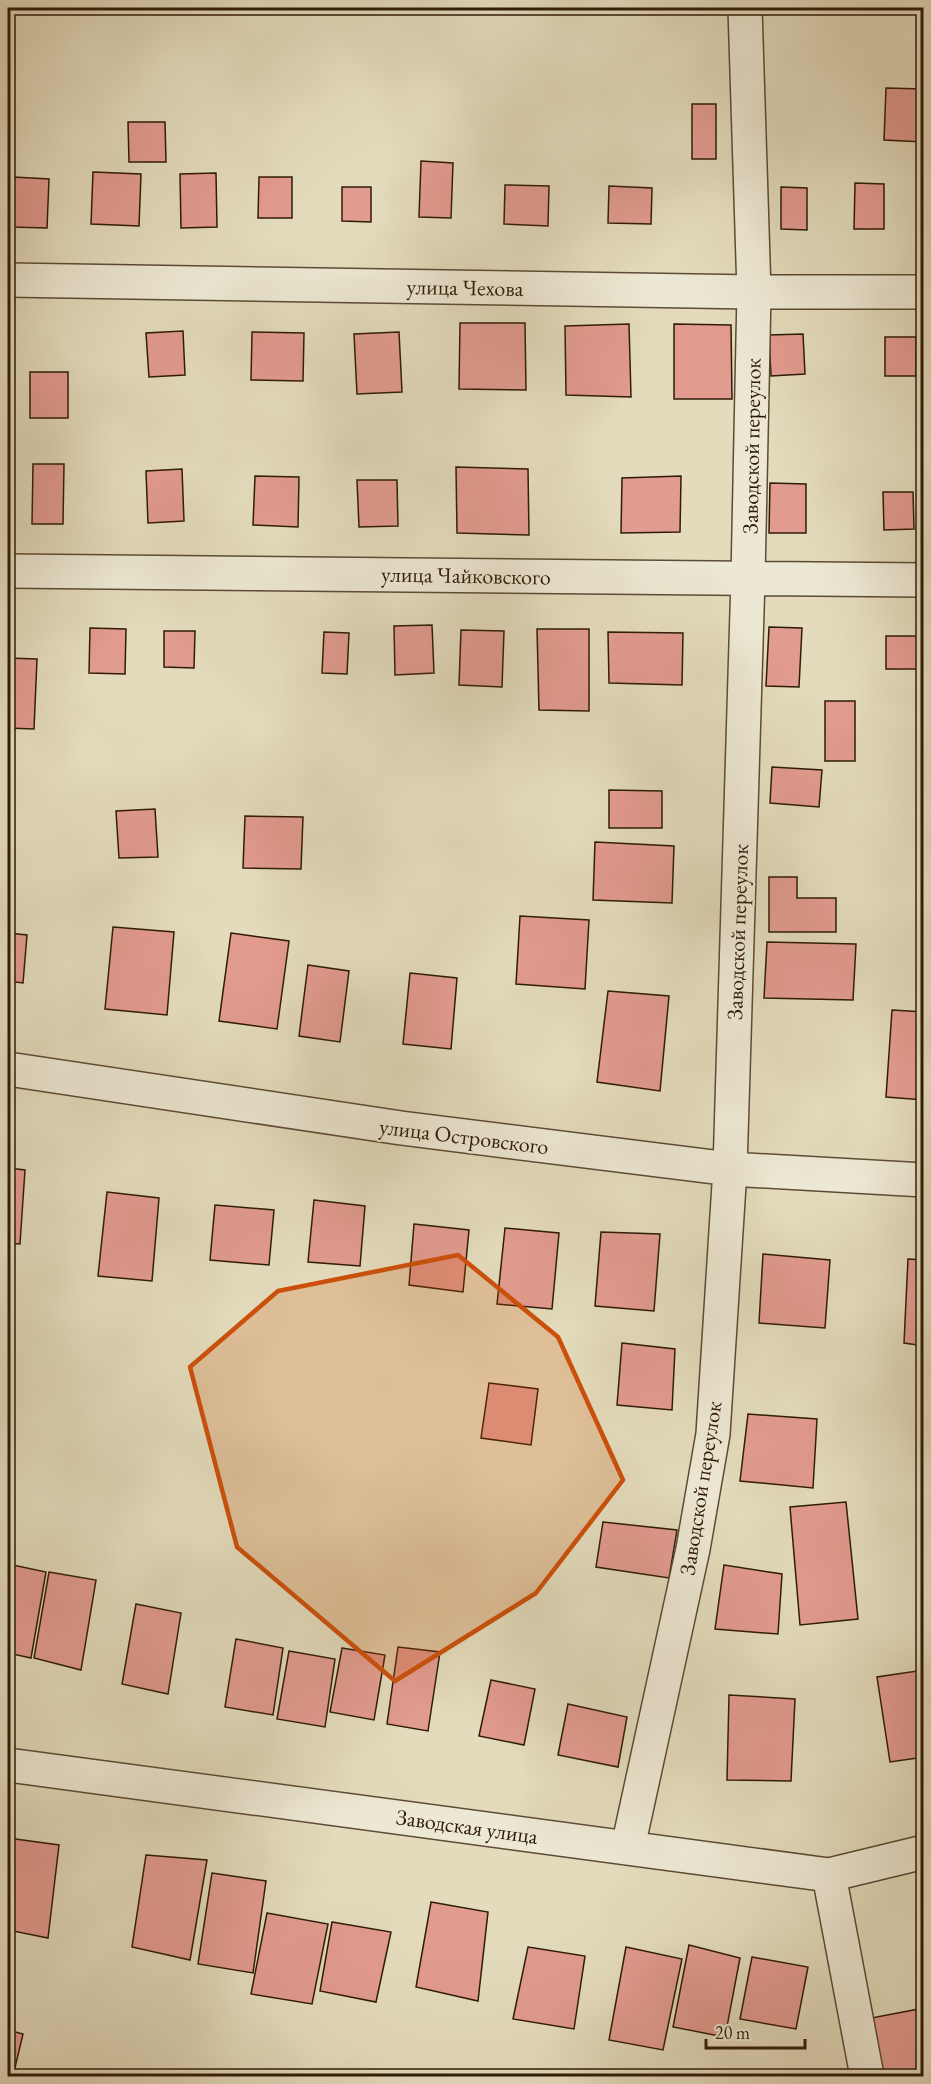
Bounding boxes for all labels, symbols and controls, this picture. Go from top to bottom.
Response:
street label: улица Чехова [406,272,524,303]
street label: Заводской переулок [735,357,768,534]
street label: улица Чайковского [381,560,551,591]
street label: Заводской переулок [720,843,755,1020]
street label: улица Островского [378,1112,550,1161]
street label: Заводской переулок [672,1398,729,1577]
street label: Заводская улица [394,1802,540,1851]
scale bar [706,2012,805,2050]
text: 20 m [715,2021,750,2044]

